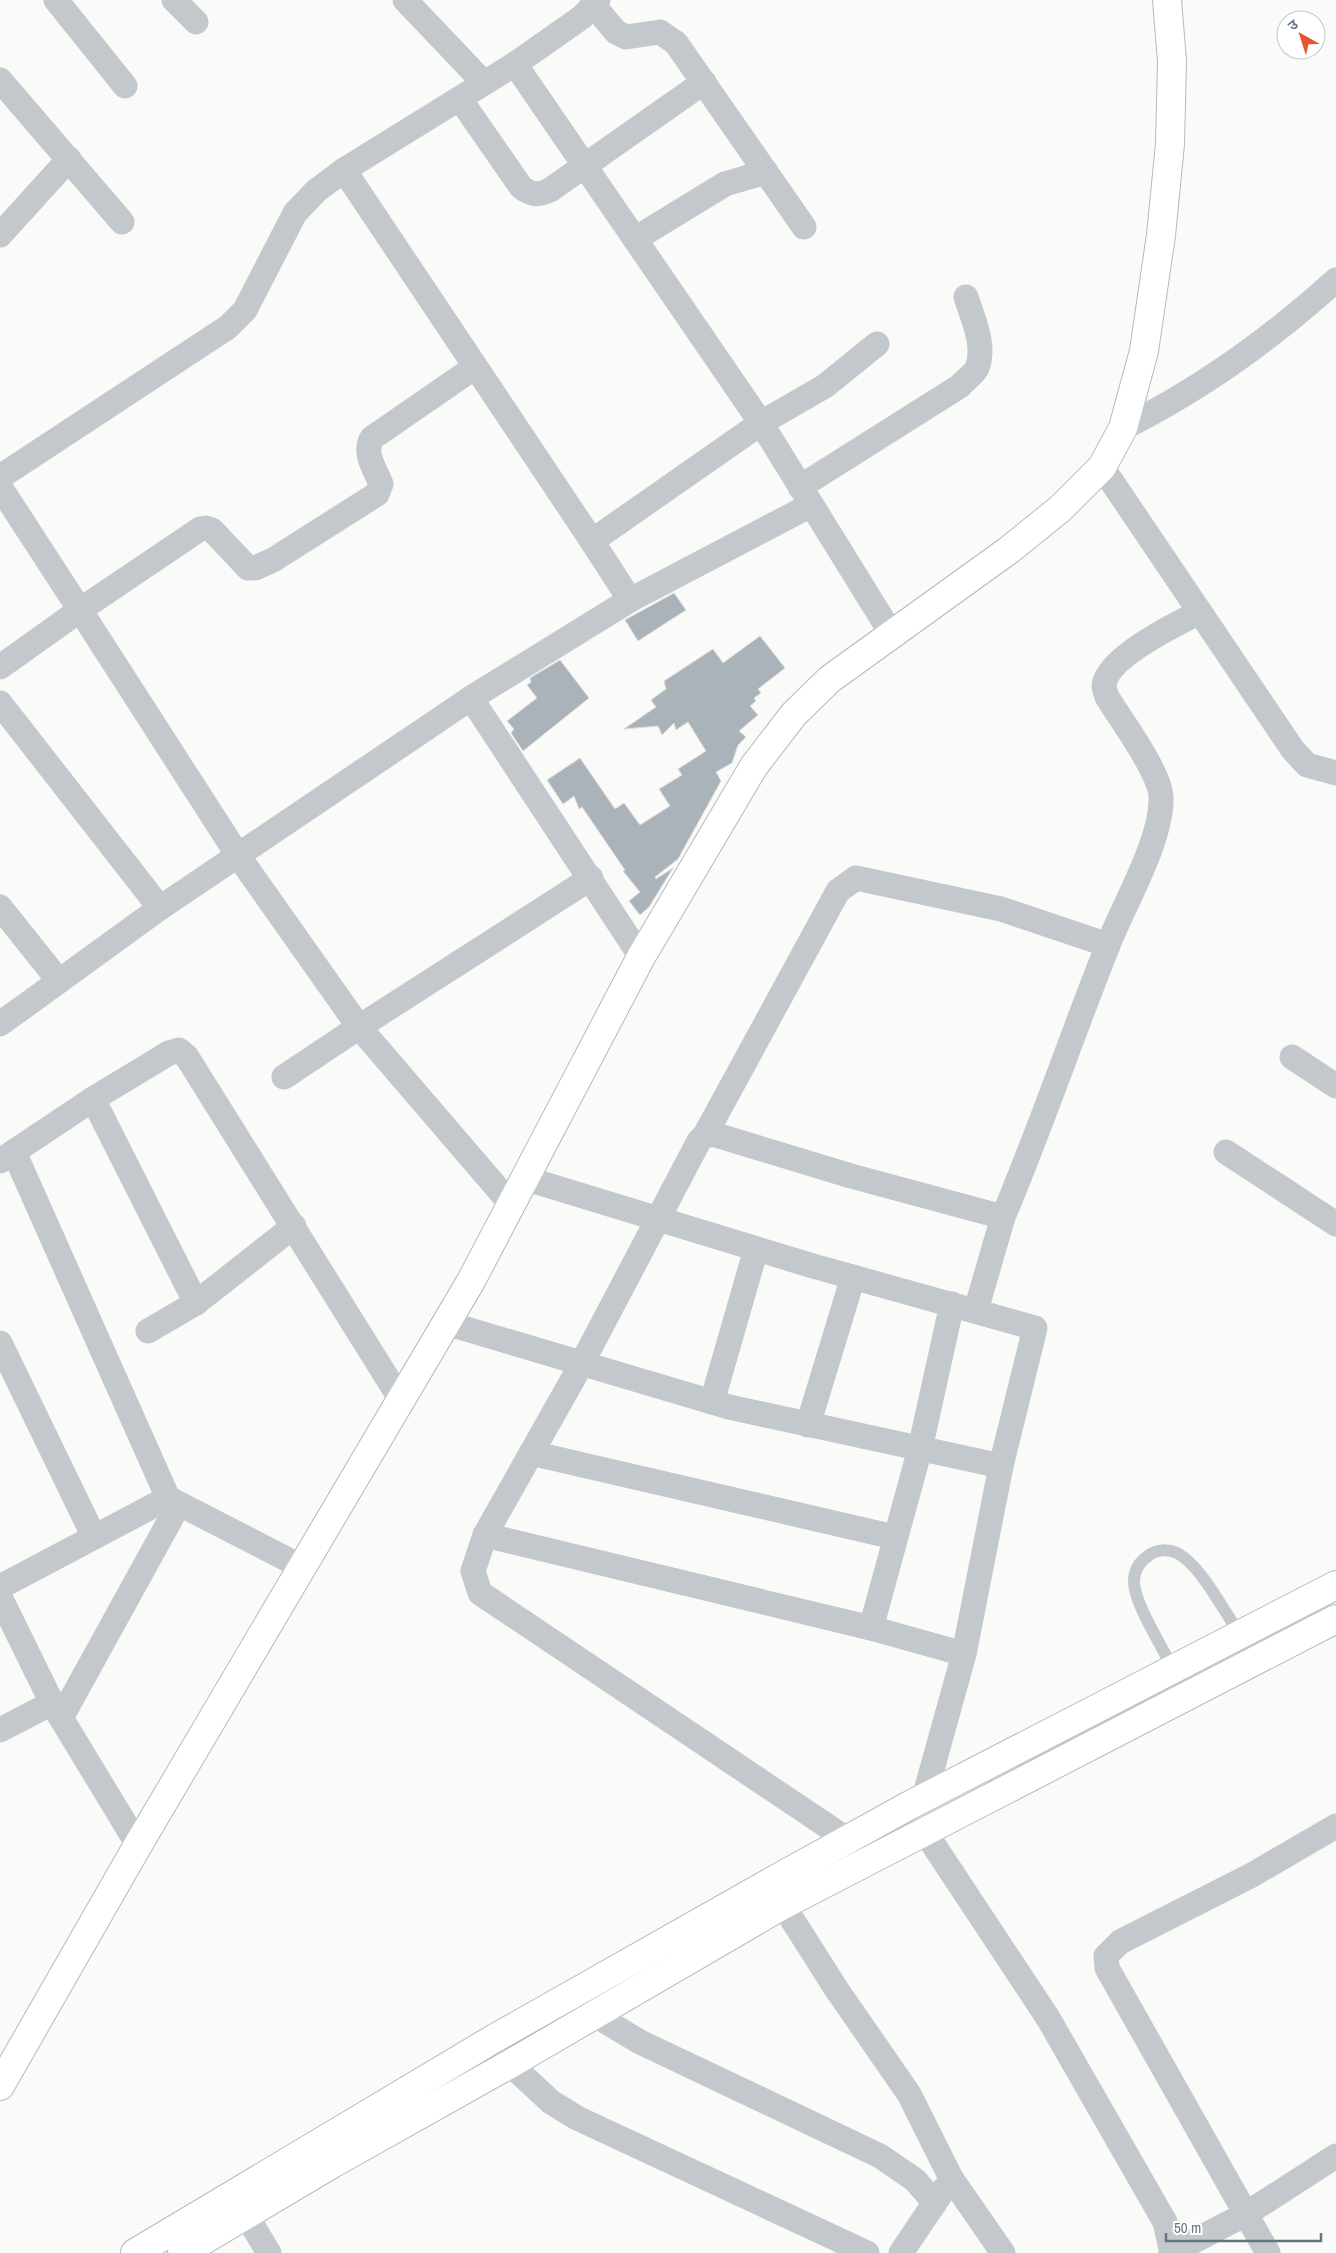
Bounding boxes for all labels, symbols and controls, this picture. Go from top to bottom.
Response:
north arrow [1276,10,1326,60]
text: उ [1284,15,1302,34]
scale bar [1166,2210,1321,2242]
text: 50 m [1174,2217,1201,2238]

